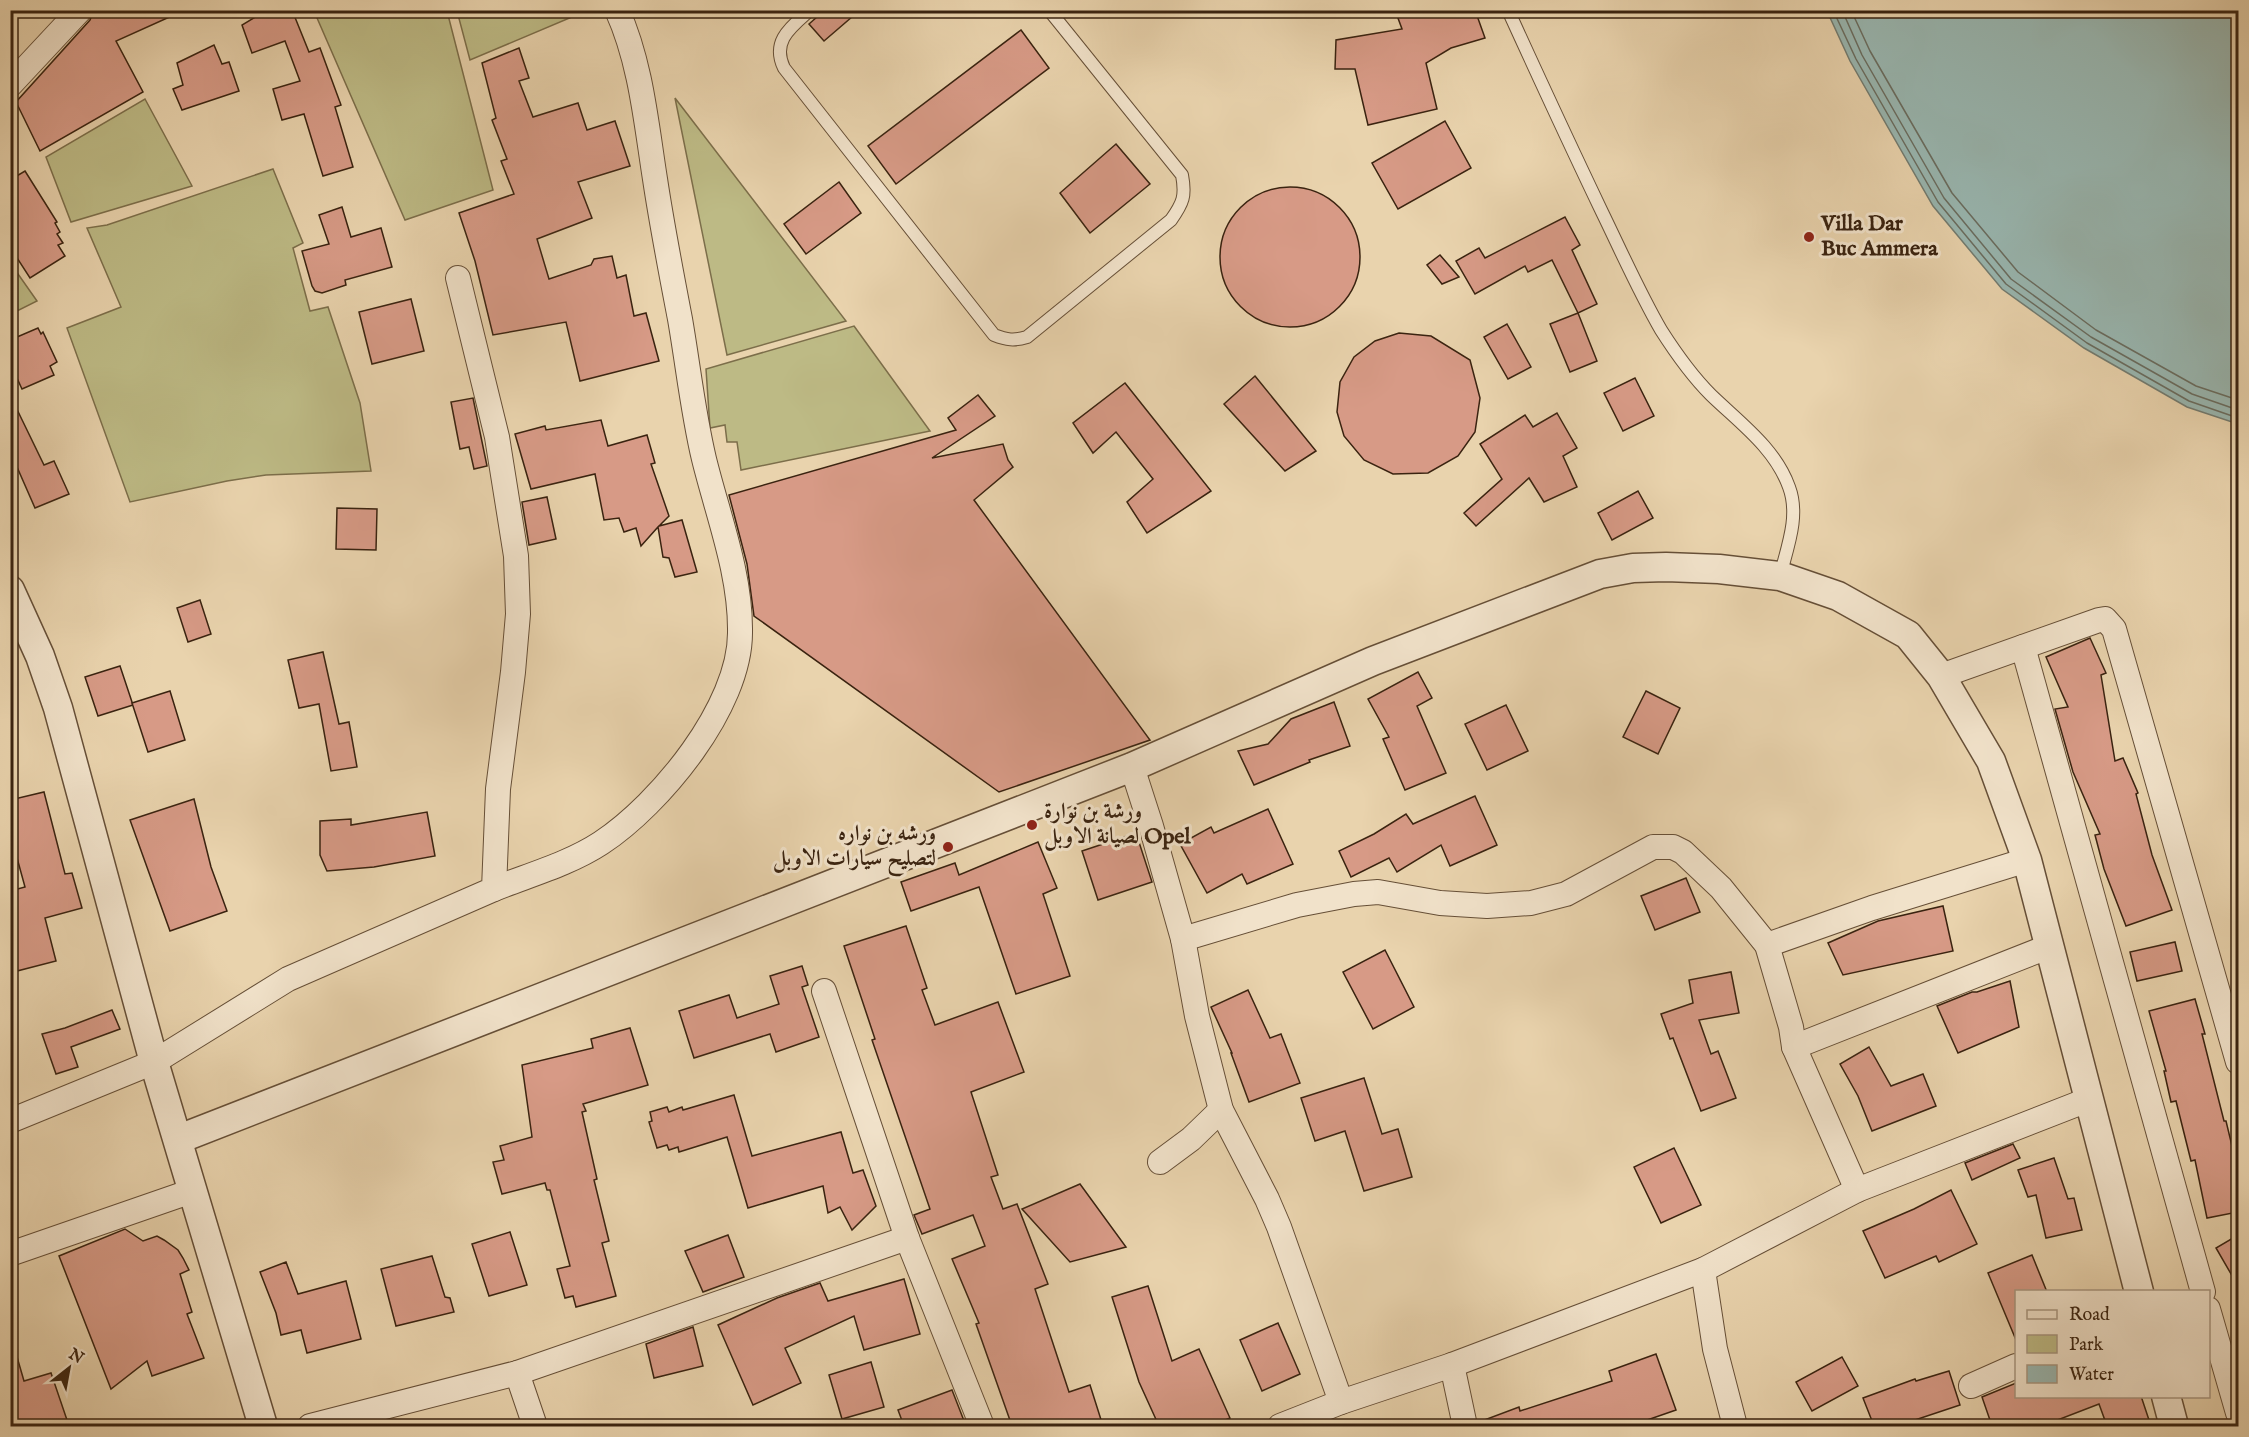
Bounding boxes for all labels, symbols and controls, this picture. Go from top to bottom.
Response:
place label: Villa Dar Buc Ammera [1820,210,1938,263]
marker: Villa Dar Buc Ammera [1802,230,1816,244]
place label: ورشة بن نوارة لصيانة الاوبل Opel [1044,798,1191,851]
marker: ورشة بن نوارة لصيانة الاوبل Opel [1025,818,1039,832]
place label: ورشه بن نواره لتصليح سيارات الاوبل [773,820,936,877]
marker: ورشه بن نواره لتصليح سيارات الاوبل [941,840,955,854]
legend [2015,1290,2210,1398]
text: Road [2069,1304,2110,1327]
text: Park [2069,1334,2104,1357]
north arrow [39,1338,99,1398]
text: N [64,1344,87,1369]
text: Water [2069,1364,2114,1387]

